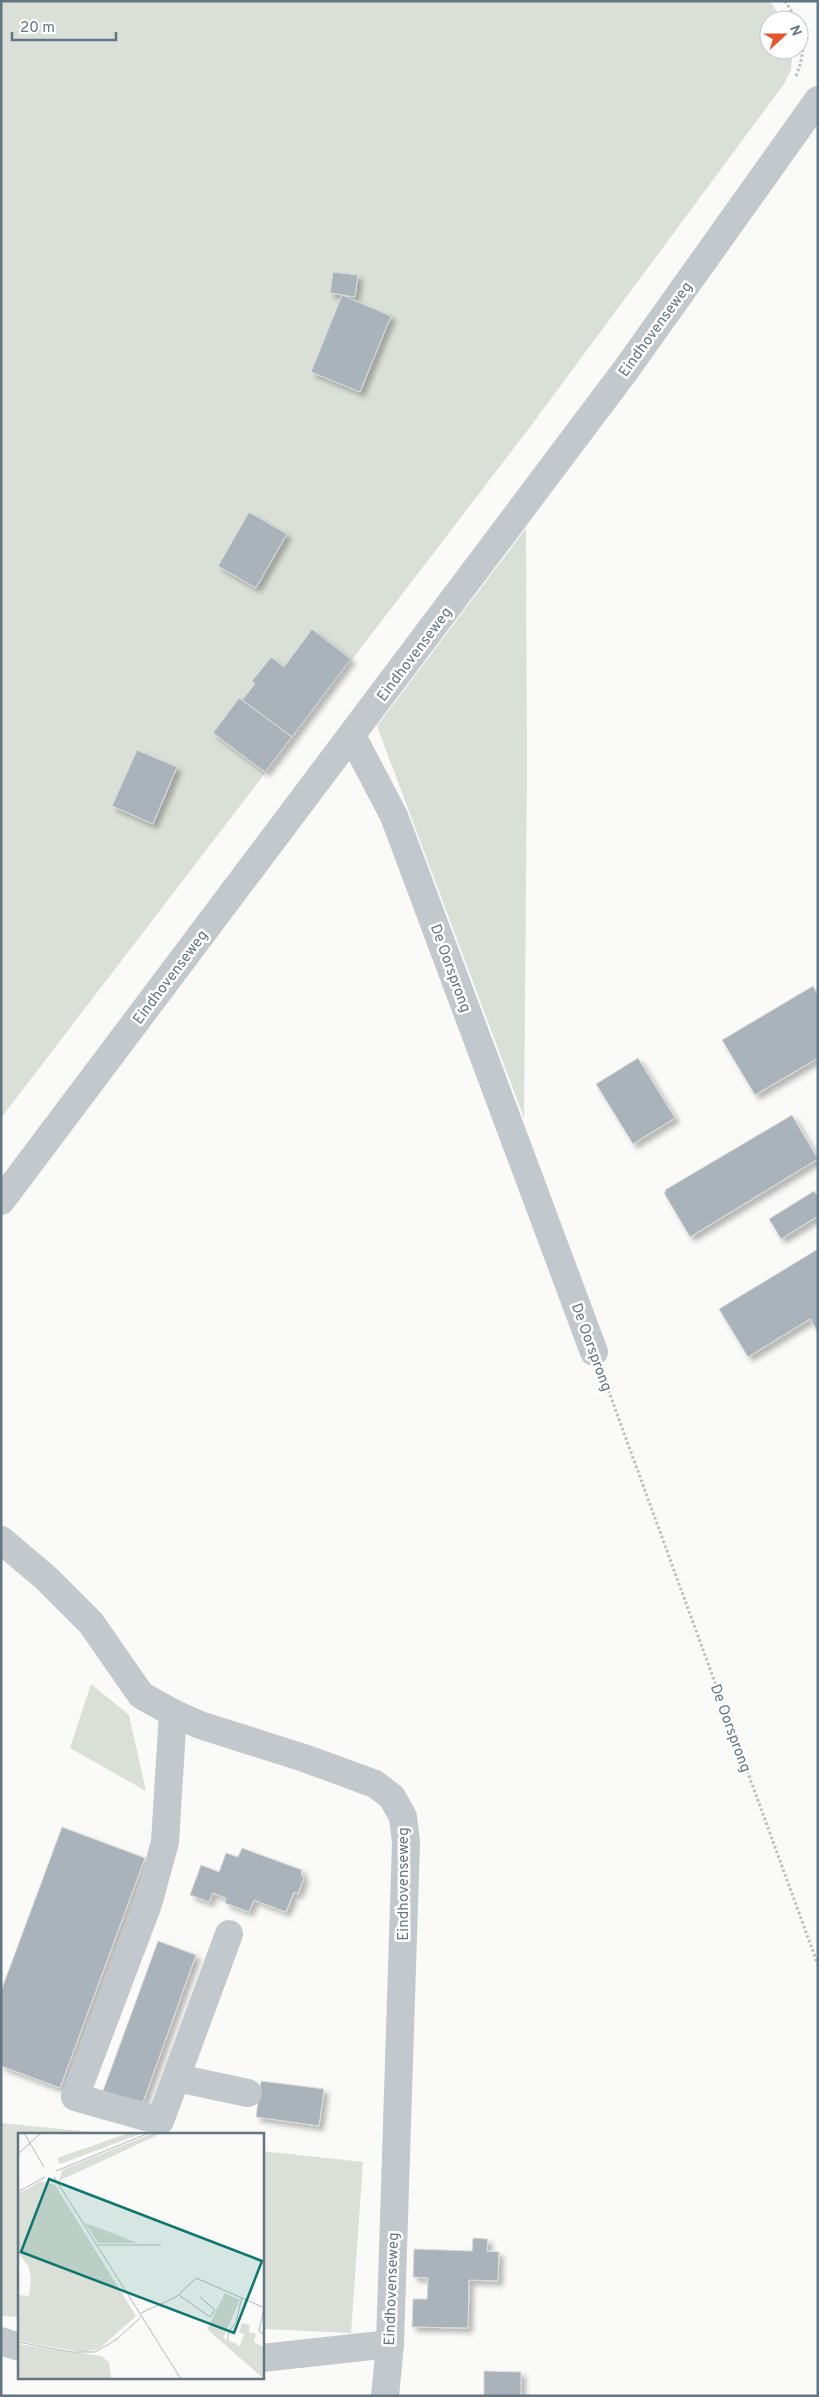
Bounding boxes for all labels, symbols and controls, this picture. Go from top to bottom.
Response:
scale bar [12,10,116,42]
north arrow [759,10,809,60]
text: 20 m [20,19,55,38]
text: N [785,23,804,39]
street label: Eindhovenseweg [615,278,697,381]
street label: Eindhovenseweg [374,604,457,706]
street label: De Oorsprong [425,922,474,1015]
street label: Eindhovenseweg [130,927,213,1029]
street label: De Oorsprong [566,1301,615,1394]
street label: De Oorsprong [705,1682,754,1775]
street label: Eindhovenseweg [395,1827,414,1941]
inset map [18,2133,264,2380]
street label: Eindhovenseweg [381,2232,404,2346]

